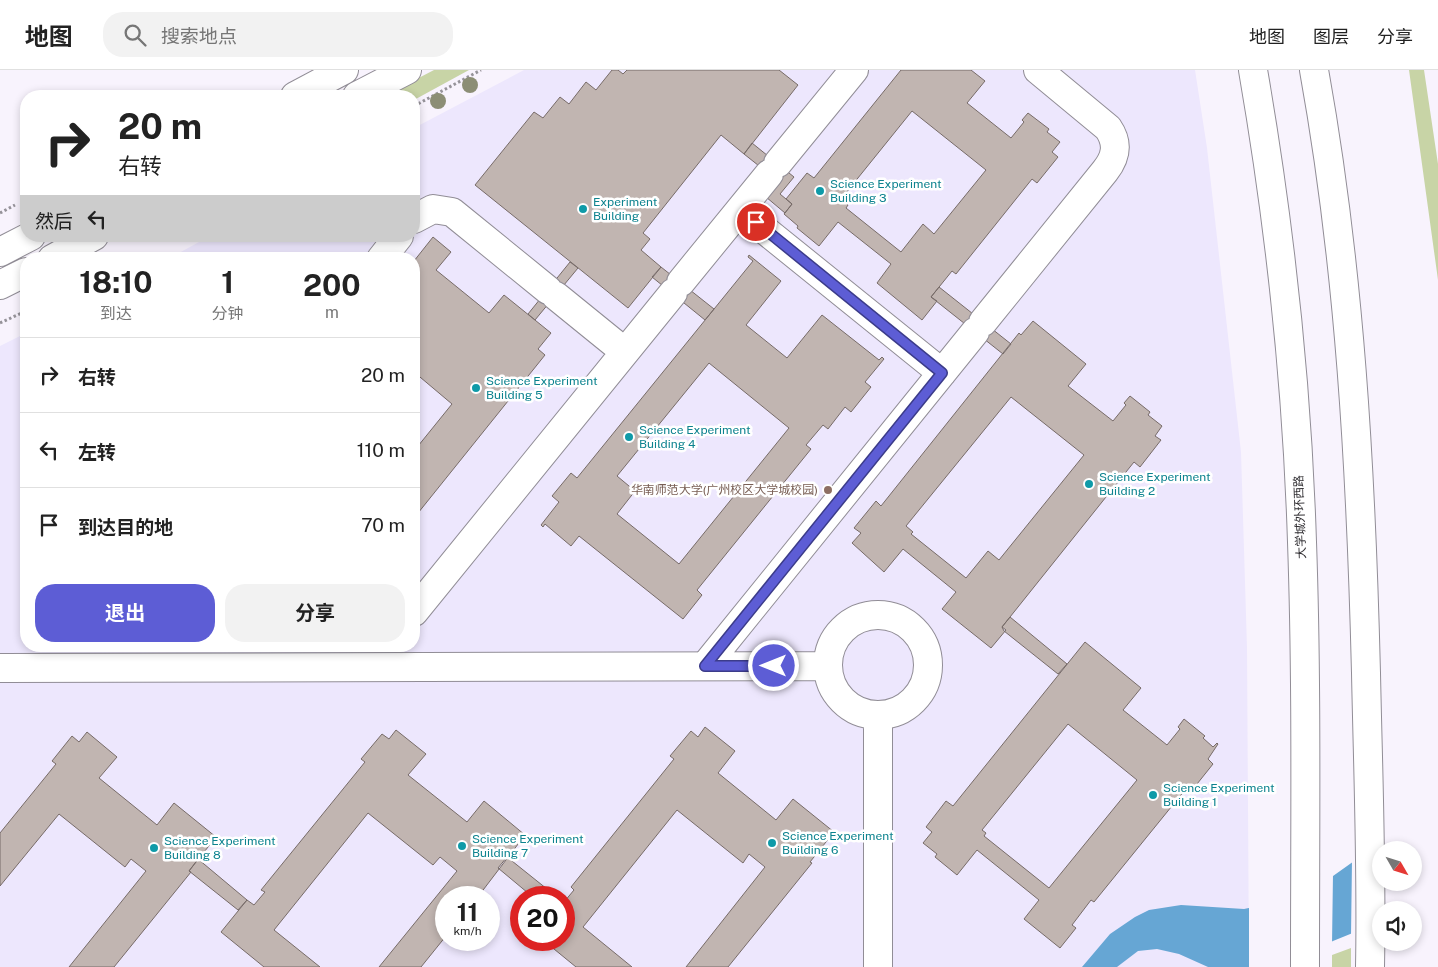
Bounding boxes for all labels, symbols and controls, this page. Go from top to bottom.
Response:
search box [103,12,453,57]
icon: search [121,21,149,49]
text: 地图 [25,22,73,50]
text: 搜索地点 [161,25,237,47]
text: 地图 [1249,26,1285,47]
text: 图层 [1313,26,1349,47]
text: 分享 [1377,26,1413,47]
text: 20 m [118,106,202,147]
icon: right [35,110,100,175]
text: 右转 [118,153,162,179]
place label: Science Experiment Building 3 [830,177,942,205]
marker: Science Experiment Building 3 [814,185,826,197]
place label: Experiment Building [593,195,658,223]
pin [735,201,777,243]
marker: Experiment Building [577,203,589,215]
icon: left [83,205,111,233]
icon: arrive [742,208,770,236]
text: 然后 [35,210,73,232]
text: 18:10 [79,264,153,300]
text: 1 [221,264,234,300]
text: 200 [303,267,361,303]
text: m [325,303,339,322]
text: 到达 [100,304,132,323]
text: 分钟 [212,304,244,323]
icon: right [35,361,63,389]
text: 20 m [361,364,405,386]
text: 右转 [78,366,116,388]
place label: Science Experiment Building 5 [486,374,598,402]
marker: Science Experiment Building 5 [470,382,482,394]
place label: Science Experiment Building 4 [639,423,751,451]
marker: Science Experiment Building 4 [623,431,635,443]
icon: left [35,436,63,464]
text: 110 m [357,439,405,461]
text: 左转 [78,441,116,463]
place label: Science Experiment Building 2 [1099,470,1211,498]
street label: 大学城外环西路 [1292,475,1308,559]
marker: Science Experiment Building 2 [1083,478,1095,490]
place label: 华南师范大学(广州校区大学城校园) [631,483,818,497]
marker: 华南师范大学(广州校区大学城校园) [822,484,834,496]
icon: arrive [35,511,63,539]
text: 70 m [361,514,405,536]
text: 到达目的地 [78,516,173,538]
button: 退出 [35,584,215,642]
button: 分享 [225,584,405,642]
position arrow [747,639,799,691]
place label: Science Experiment Building 1 [1163,781,1275,809]
marker: Science Experiment Building 1 [1147,789,1159,801]
place label: Science Experiment Building 6 [782,829,894,857]
place label: Science Experiment Building 7 [472,832,584,860]
place label: Science Experiment Building 8 [164,834,276,862]
marker: Science Experiment Building 6 [766,837,778,849]
marker: Science Experiment Building 7 [456,840,468,852]
north arrow [1372,841,1422,891]
map controls [1372,841,1422,951]
marker: Science Experiment Building 8 [148,842,160,854]
speed limit sign: 20 [510,886,575,951]
text: 11 [457,897,478,927]
button: sound [1372,901,1422,951]
text: km/h [453,924,482,938]

